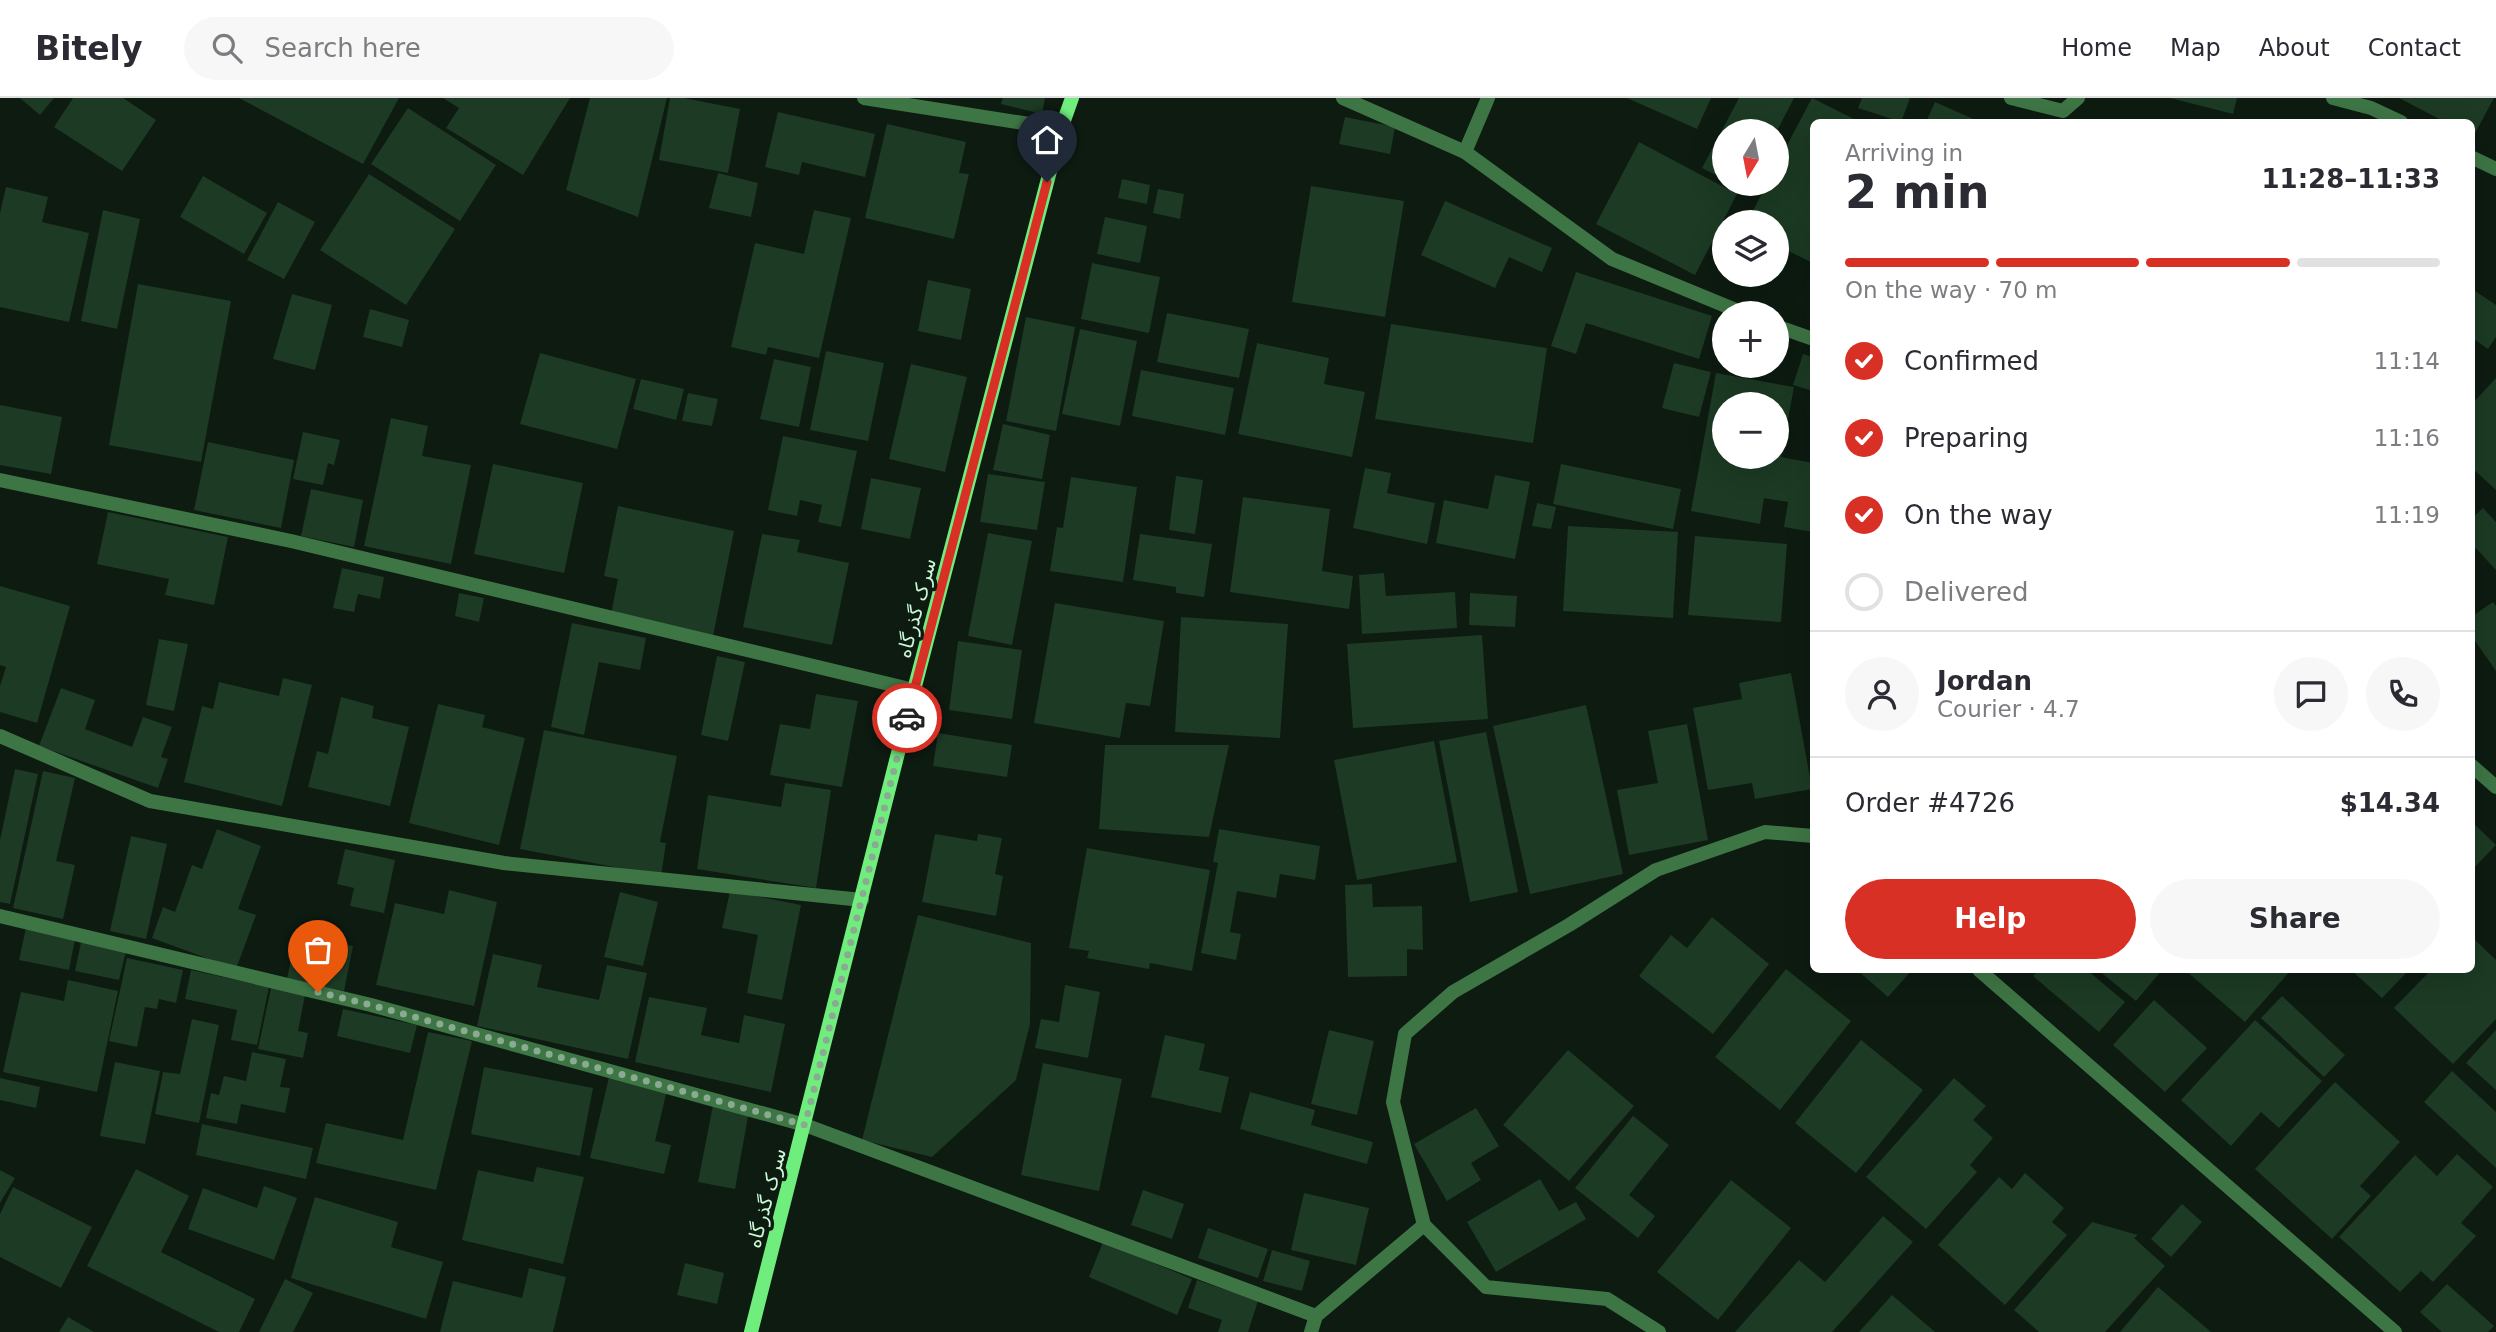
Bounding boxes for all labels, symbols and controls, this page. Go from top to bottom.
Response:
search box [184,17,674,80]
text: Bitely [35,29,142,68]
icon: search [208,29,246,67]
text: Search here [264,33,421,63]
text: Home [2061,34,2132,62]
text: Map [2170,34,2221,62]
text: About [2259,34,2330,62]
text: Contact [2368,34,2461,62]
pin [1017,110,1077,182]
north arrow [1712,119,1788,196]
map controls [1712,119,1789,469]
icon: home [1028,121,1066,159]
text: Arriving in [1845,140,1963,166]
text: 11:28–11:33 [2261,164,2440,194]
text: 2 min [1845,165,1989,219]
button: layers [1712,210,1789,287]
text: On the way · 70 m [1845,277,2057,303]
button: + [1712,301,1789,378]
icon: check [1845,342,1883,380]
text: Confirmed [1904,346,2039,376]
text: 11:14 [2374,348,2440,374]
button: − [1712,392,1789,469]
icon: check [1845,419,1883,457]
text: Preparing [1904,423,2029,453]
text: 11:16 [2374,425,2440,451]
icon: check [1845,496,1883,534]
text: On the way [1904,500,2053,530]
text: 11:19 [2374,502,2440,528]
street label: سرک گذرگاه [892,556,941,661]
text: Delivered [1904,577,2028,607]
button: person [1845,657,1919,731]
button: chat [2274,657,2348,731]
button: phone [2366,657,2440,731]
text: Jordan [1937,666,2032,696]
courier [872,683,942,753]
text: Courier · 4.7 [1937,696,2080,722]
icon: car [888,699,926,737]
text: Order #4726 [1845,788,2015,818]
text: $14.34 [2340,788,2440,818]
button: Help [1845,879,2136,959]
button: Share [2150,879,2440,959]
pin [288,920,348,992]
icon: bag [299,931,337,969]
street label: سرک گذرگاه [742,1146,791,1251]

